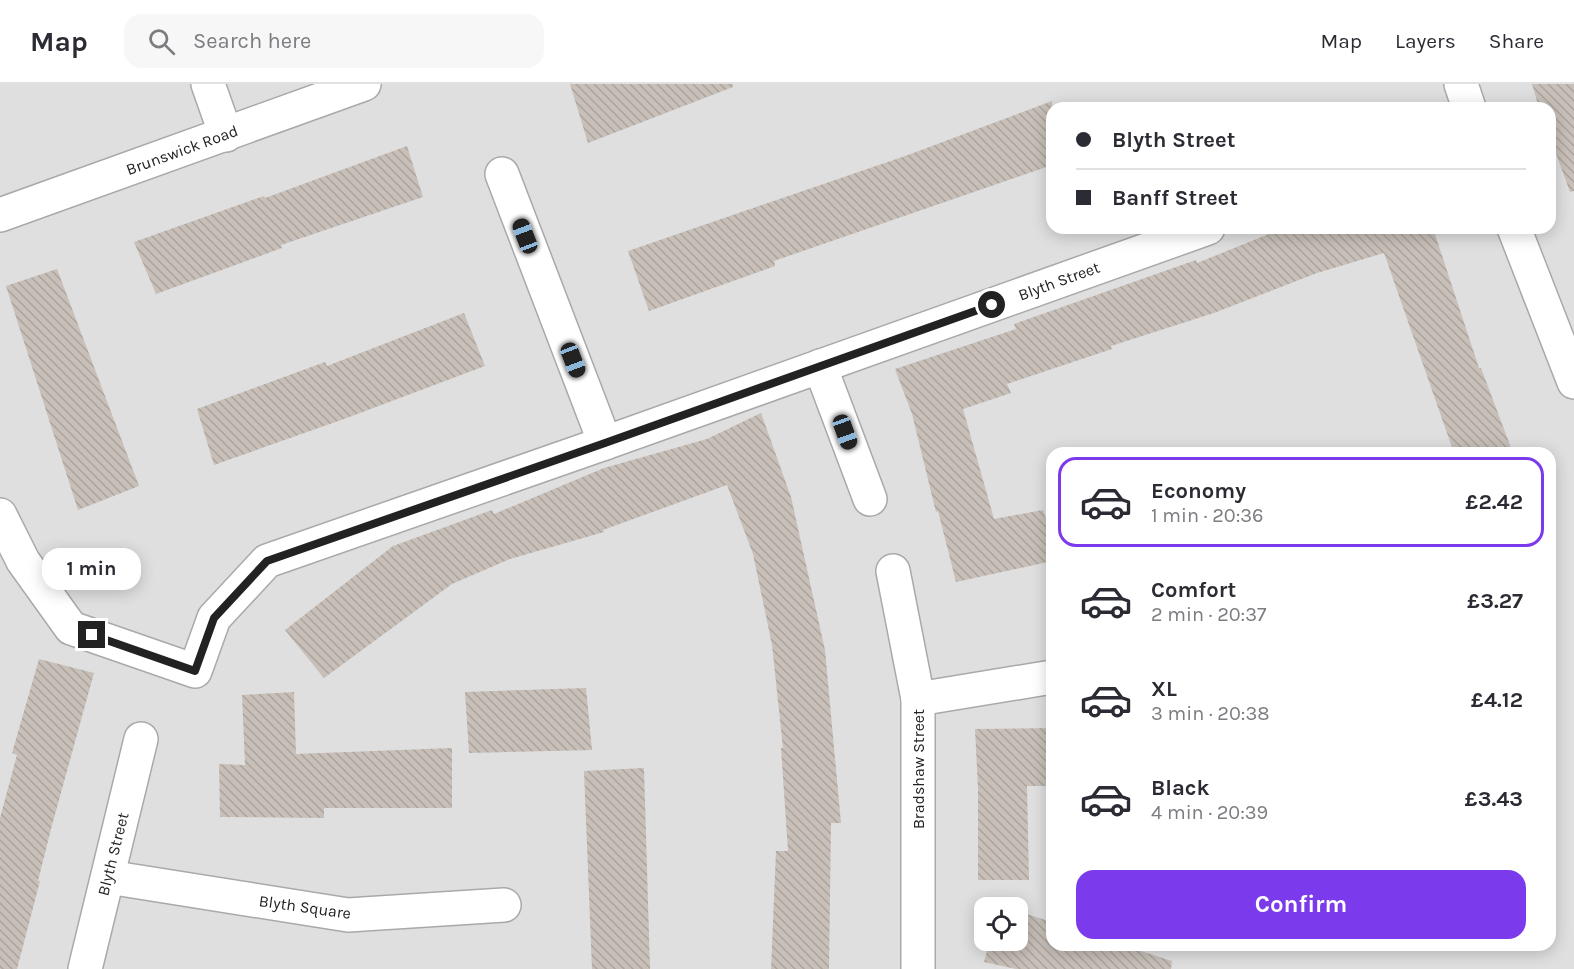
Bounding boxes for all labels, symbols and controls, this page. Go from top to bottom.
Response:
search box [124,14,544,68]
text: Map [30,25,88,58]
icon: search [145,25,178,58]
text: Search here [193,28,311,54]
text: Map [1320,29,1362,53]
text: Layers [1395,29,1456,53]
text: Share [1489,29,1544,53]
street label: Brunswick Road [123,121,241,179]
text: Blyth Street [1112,127,1235,153]
text: Banff Street [1112,185,1238,211]
car [510,216,540,256]
street label: Blyth Street [1016,257,1102,305]
route start [978,291,1005,318]
car [558,340,588,380]
car [830,412,860,452]
icon: car [1079,475,1133,529]
text: Economy [1151,478,1246,504]
text: £2.42 [1465,489,1523,515]
text: 1 min · 20:36 [1151,504,1264,527]
callout: 1 min [42,548,142,590]
text: 1 min [66,557,117,580]
icon: car [1079,574,1133,628]
text: Comfort [1151,577,1236,603]
text: £3.27 [1467,588,1523,614]
text: 2 min · 20:37 [1151,603,1266,626]
route end [78,621,105,648]
icon: car [1079,673,1133,727]
text: XL [1151,676,1177,702]
text: £4.12 [1471,687,1523,713]
text: 3 min · 20:38 [1151,702,1270,725]
street label: Bradshaw Street [909,709,928,829]
icon: car [1079,772,1133,826]
text: Black [1151,775,1210,801]
text: £3.43 [1465,786,1523,812]
text: 4 min · 20:39 [1151,801,1268,824]
street label: Blyth Street [93,810,133,898]
button: Confirm [1076,870,1526,939]
street label: Blyth Square [258,891,352,923]
map controls [974,897,1028,951]
button: locate [974,897,1028,951]

